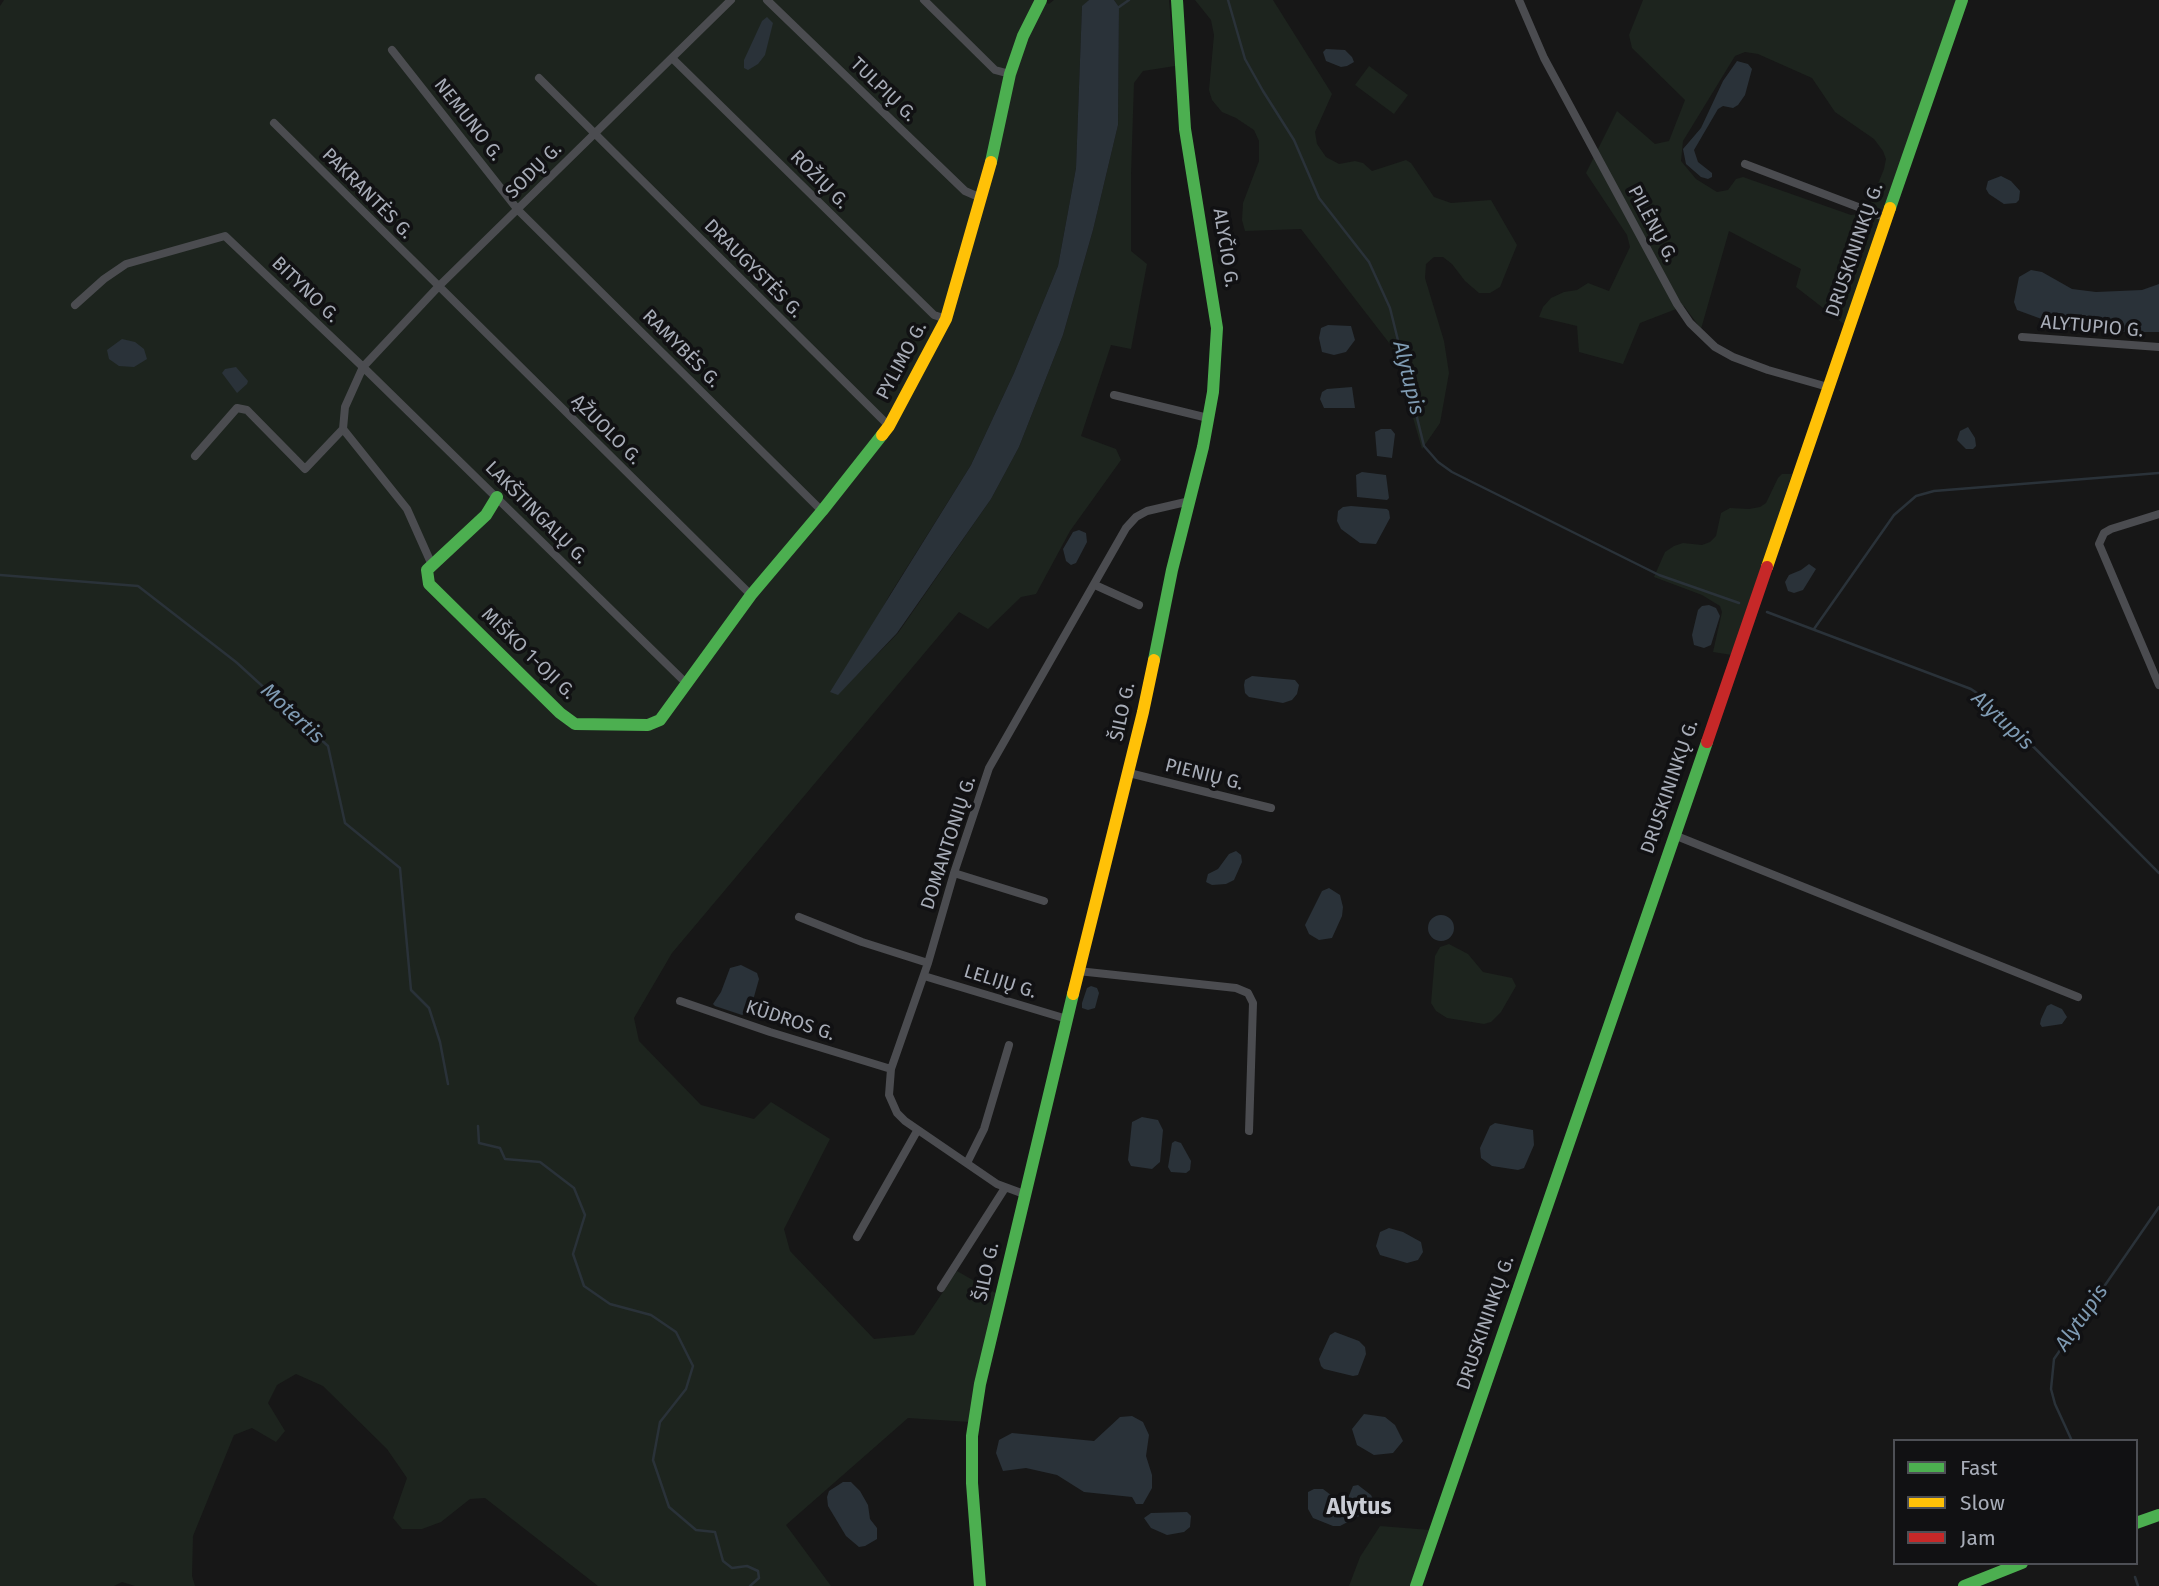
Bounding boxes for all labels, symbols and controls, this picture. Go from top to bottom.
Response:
street label: TULPIŲ G. [845,53,921,127]
street label: NEMUNO G. [429,74,507,166]
street label: SODŲ G. [501,138,567,204]
street label: PAKRANTĖS G. [317,144,417,244]
street label: ROŽIŲ G. [785,146,853,214]
street label: DRUSKININKŲ G. [1821,180,1889,320]
street label: PILĖNŲ G. [1622,182,1682,266]
street label: ALYČIO G. [1208,207,1242,289]
street label: DRAUGYSTĖS G. [699,215,807,323]
street label: BITYNO G. [266,252,344,328]
street label: RAMYBĖS G. [637,305,725,393]
street label: ALYTUPIO G. [2040,311,2144,343]
street label: PYLIMO G. [872,318,932,404]
water label: Alytupis [1387,338,1429,418]
street label: ĄŽUOLO G. [566,390,646,470]
street label: LAKŠTINGALŲ G. [480,457,592,569]
street label: MIŠKO 1-OJI G. [476,604,580,704]
water label: Motertis [255,678,329,750]
street label: ŠILO G. [1106,681,1140,743]
water label: Alytupis [1966,686,2038,756]
street label: DRUSKININKŲ G. [1636,717,1704,857]
street label: PIENIŲ G. [1163,754,1245,796]
street label: DOMANTONIŲ G. [917,773,981,913]
street label: LELIJŲ G. [961,960,1039,1004]
street label: KŪDROS G. [743,996,837,1046]
street label: ŠILO G. [970,1241,1004,1303]
street label: DRUSKININKŲ G. [1452,1253,1520,1393]
water label: Alytupis [2050,1280,2114,1356]
legend [1893,1439,2138,1565]
text: Fast [1960,1455,1998,1481]
text: Slow [1960,1490,2005,1516]
district label: Alytus [1326,1494,1392,1522]
text: Jam [1960,1525,1996,1551]

